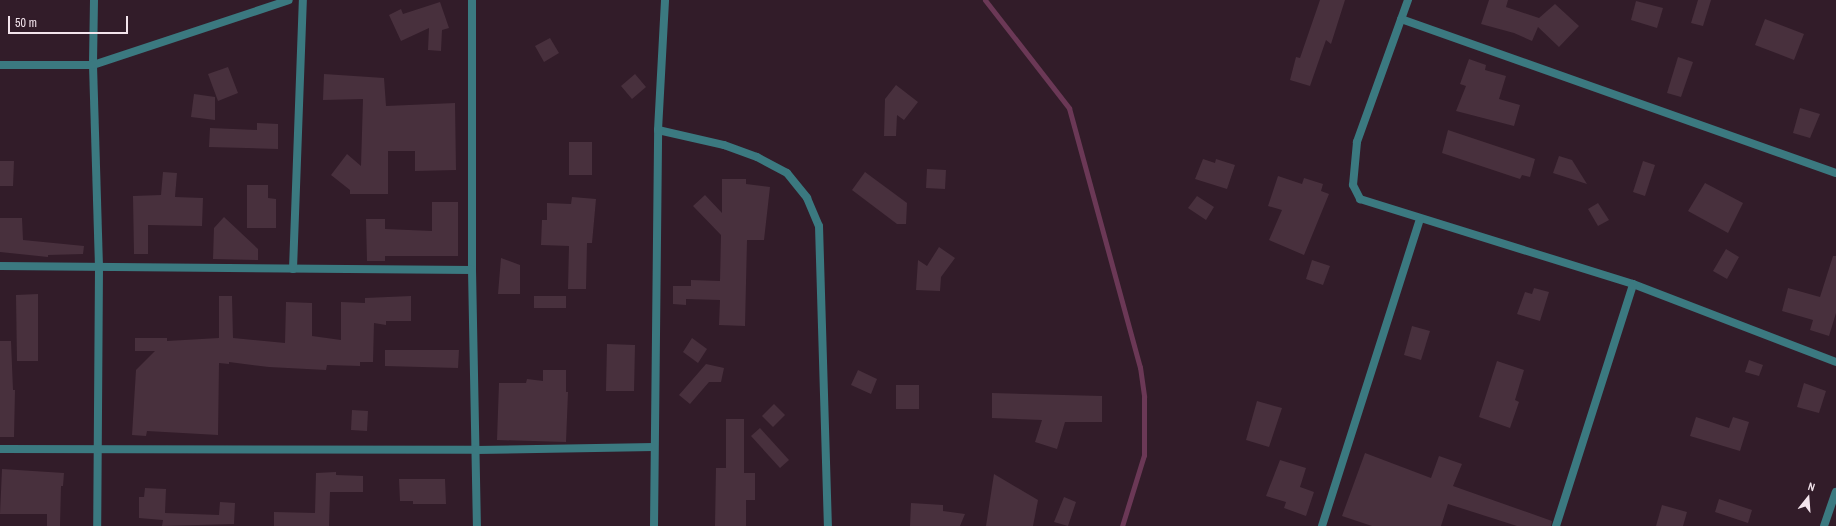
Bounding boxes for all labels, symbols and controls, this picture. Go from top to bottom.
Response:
scale bar [10,8,130,34]
text: 50 m [15,15,37,31]
north arrow [1788,478,1828,518]
text: N [1806,479,1817,494]

